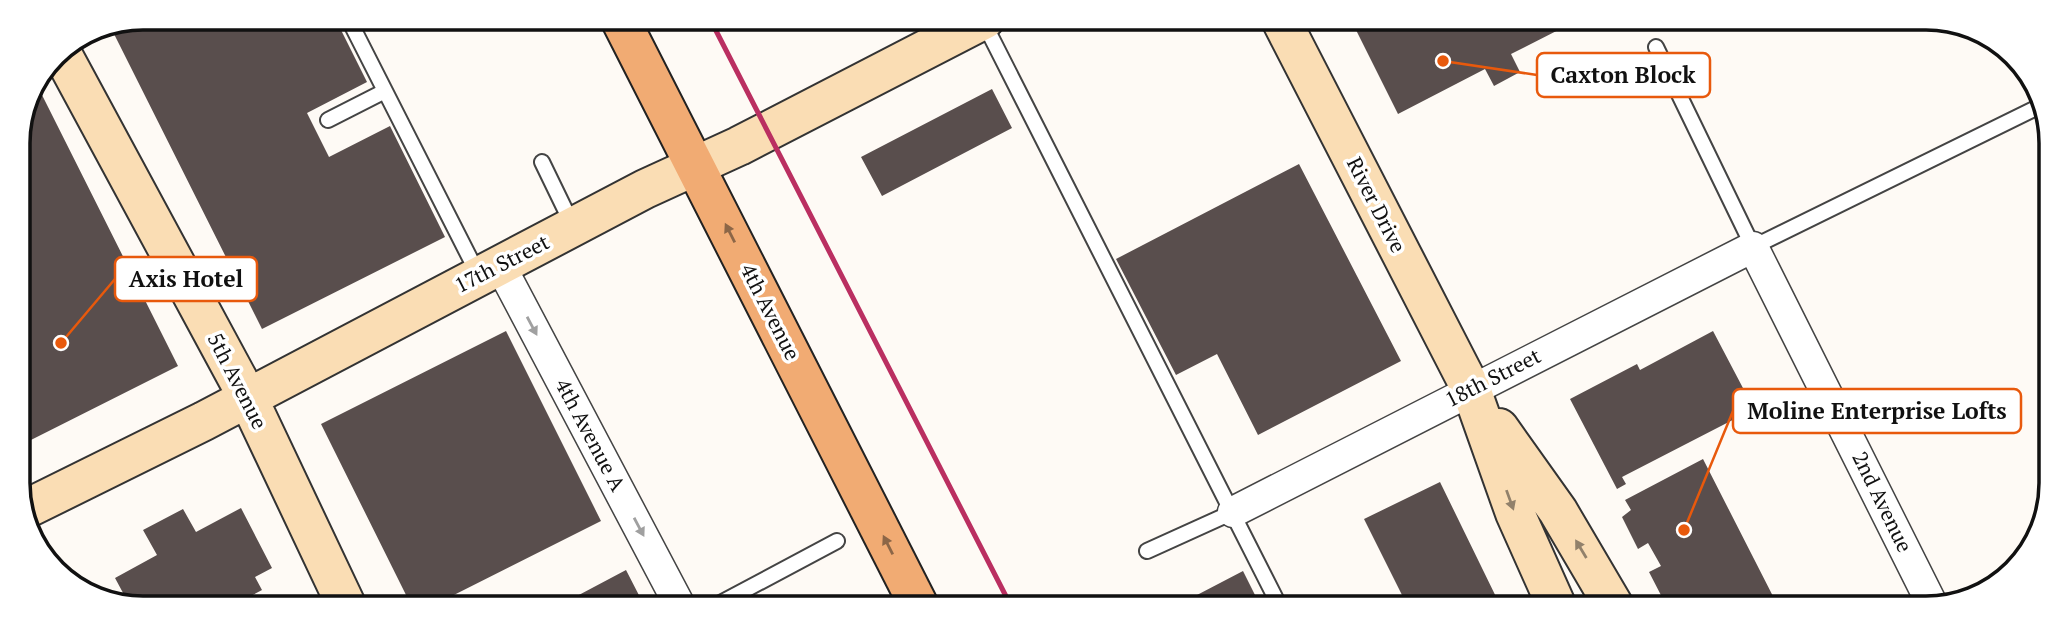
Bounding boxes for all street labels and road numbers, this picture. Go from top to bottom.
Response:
street label: River Drive [1341,152,1413,257]
street label: 17th Street [449,227,554,299]
street label: 4th Avenue [735,259,807,365]
street label: 5th Avenue [202,328,274,434]
street label: 18th Street [1440,341,1545,413]
street label: 4th Avenue A [549,373,633,496]
street label: 2nd Avenue [1846,447,1919,557]

